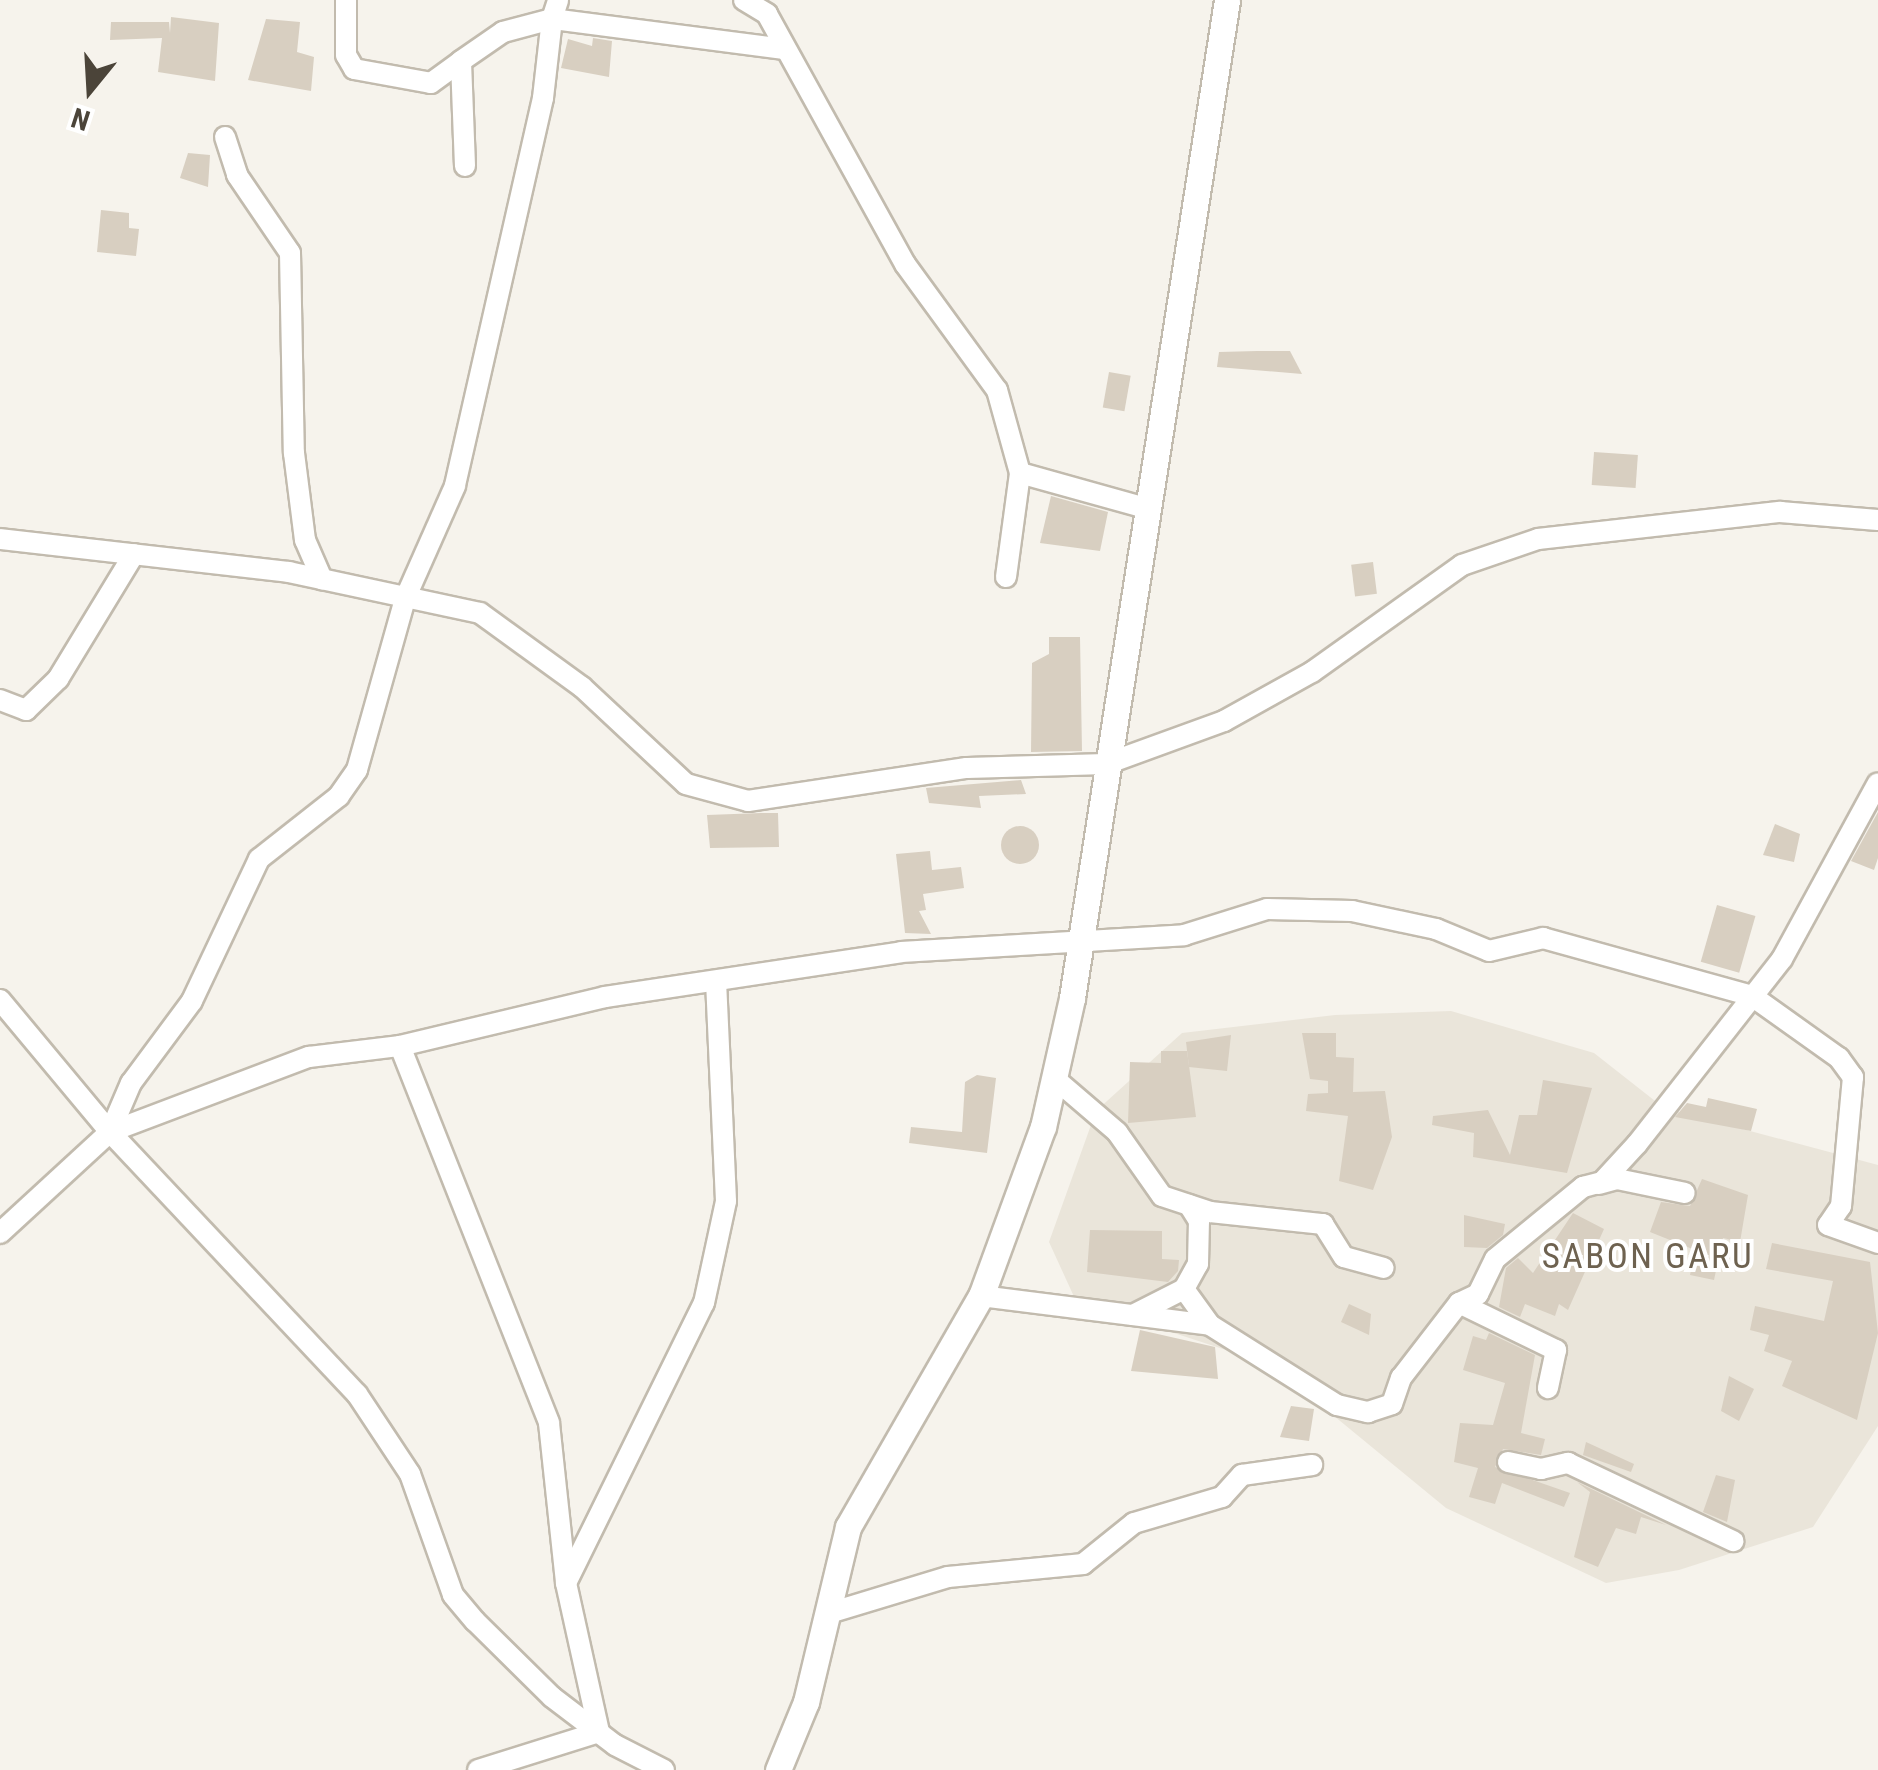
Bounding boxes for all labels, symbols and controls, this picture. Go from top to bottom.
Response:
north arrow [40,40,140,140]
text: N [67,101,94,137]
district label: SABON GARU [1542,1236,1754,1278]

